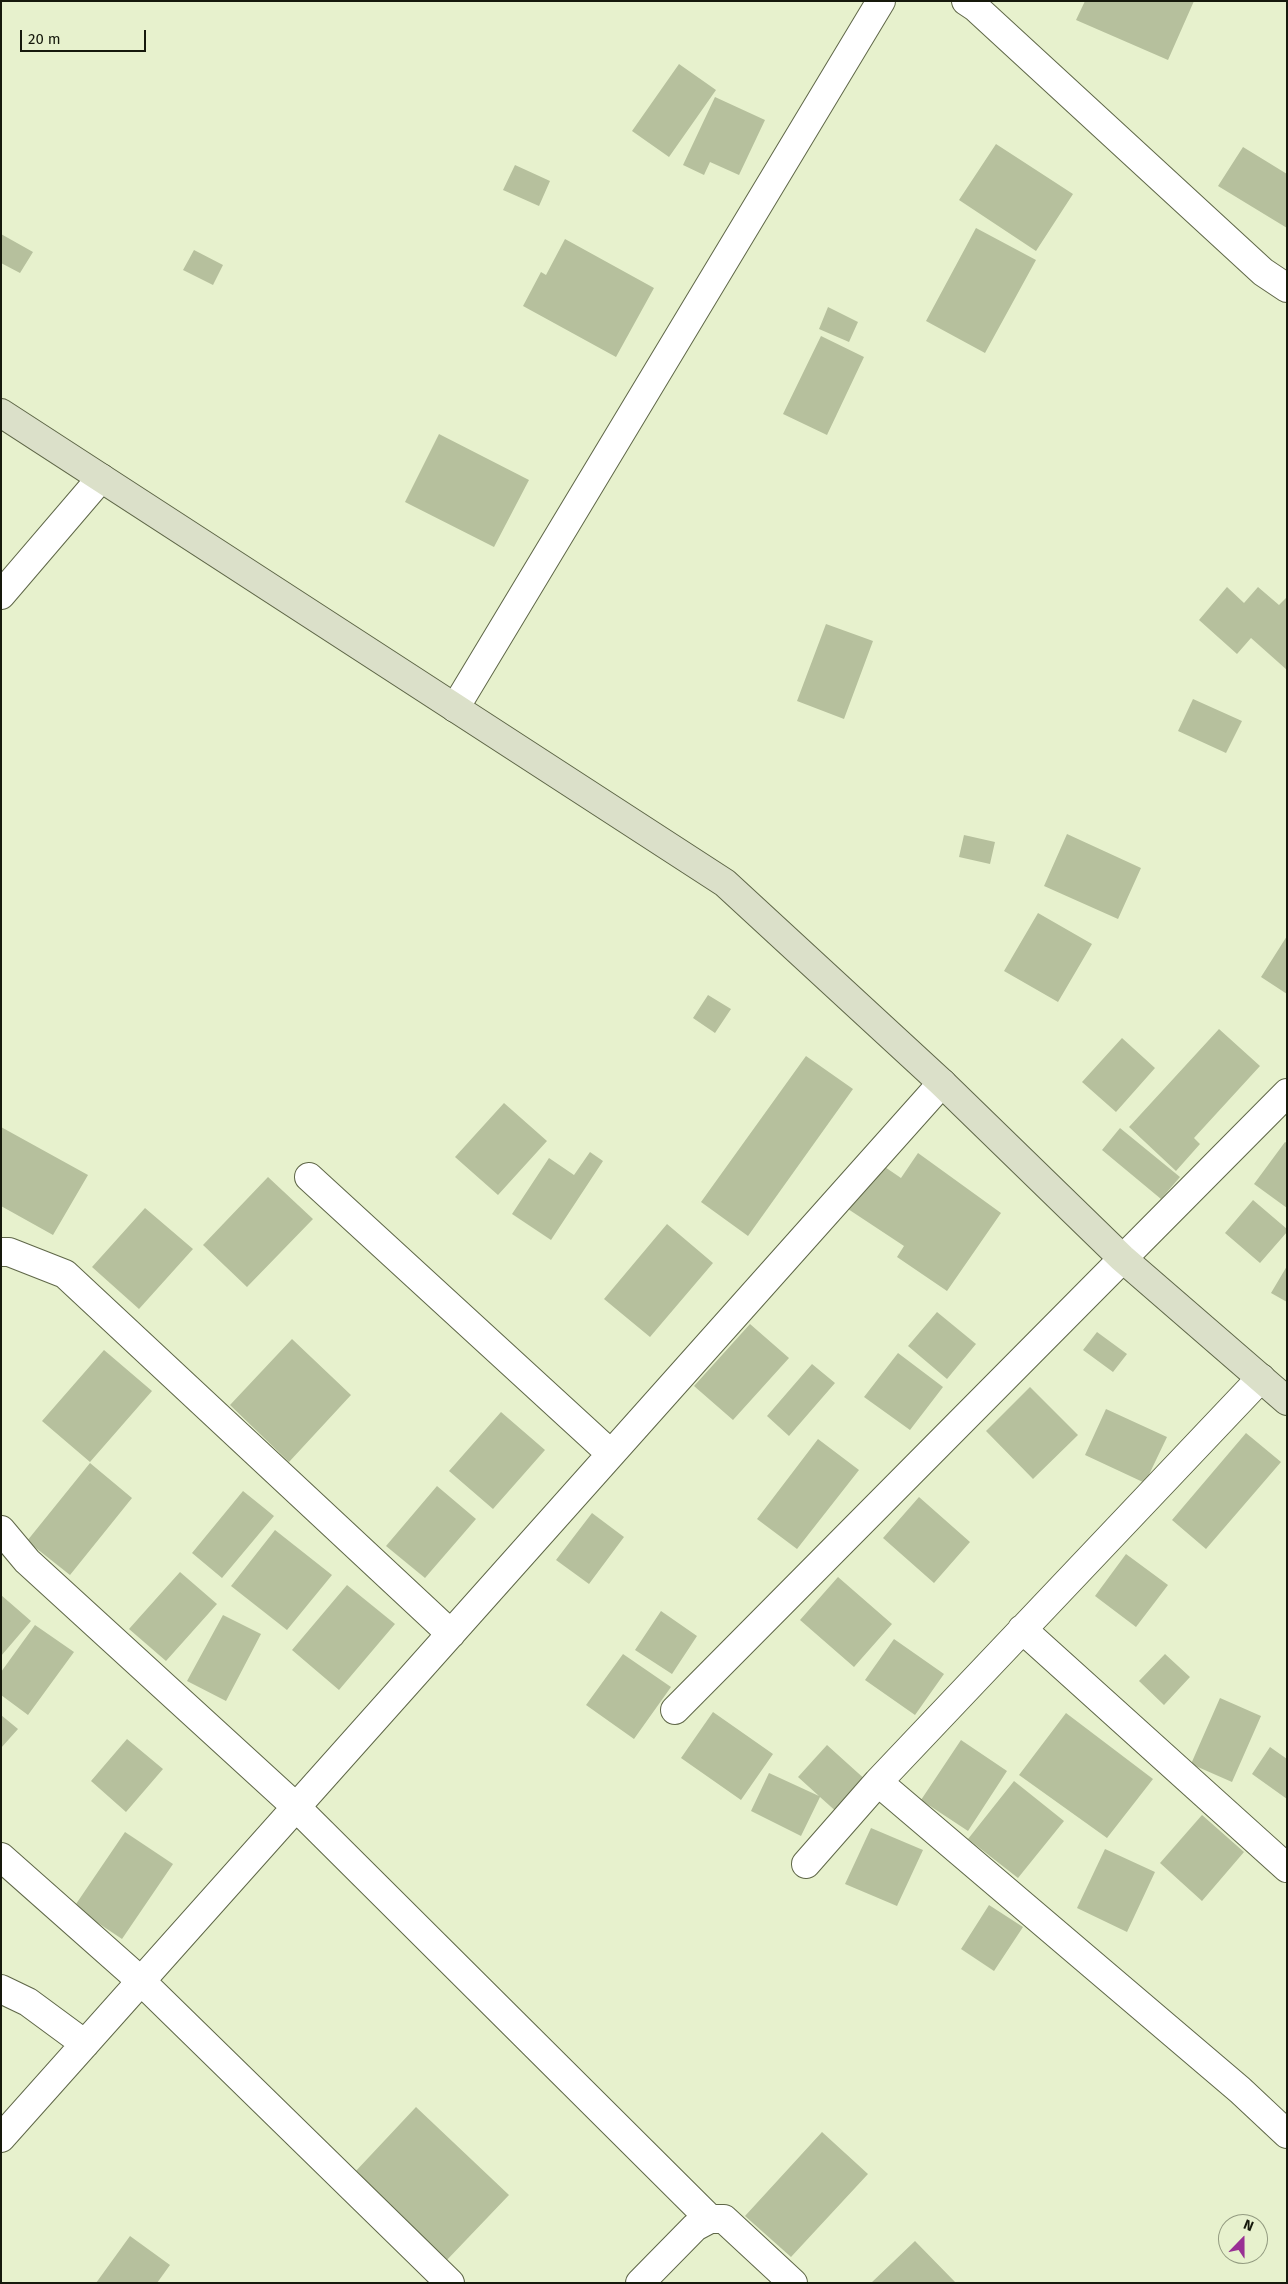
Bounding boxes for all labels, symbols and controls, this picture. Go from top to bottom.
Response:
scale bar [22,20,149,52]
text: 20 m [28,30,61,48]
north arrow [1218,2214,1268,2264]
text: N [1241,2216,1256,2235]

